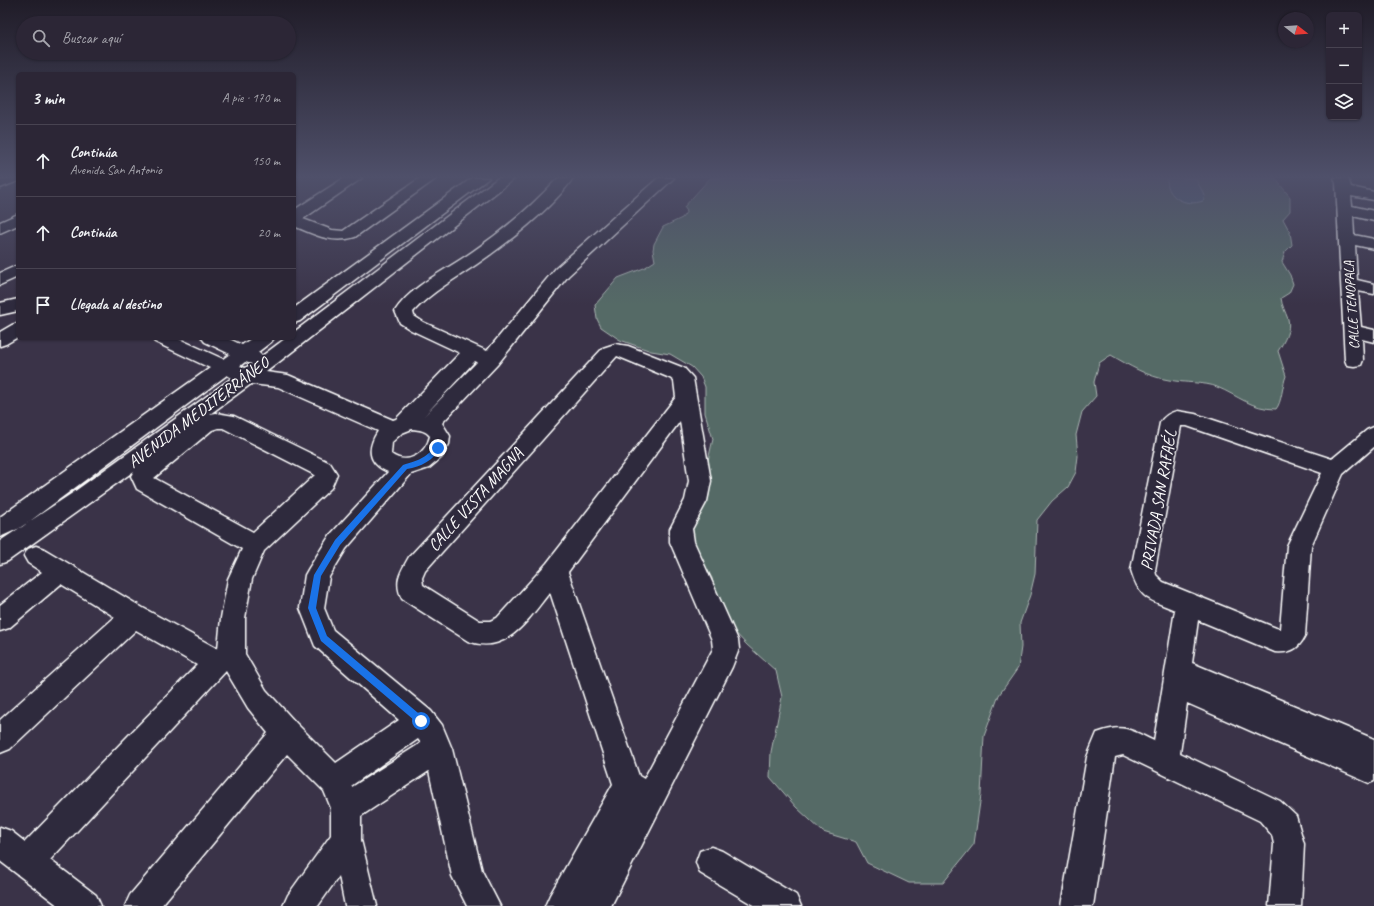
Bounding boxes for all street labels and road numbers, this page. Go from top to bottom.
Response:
street label: CALLE TENOPALA [1340,259,1363,350]
street label: AVENIDA MEDITERRÁNEO [123,351,274,472]
street label: PRIVADA SAN RAFAÉL [1135,428,1181,572]
street label: CALLE VISTA MAGNA [423,443,528,556]

